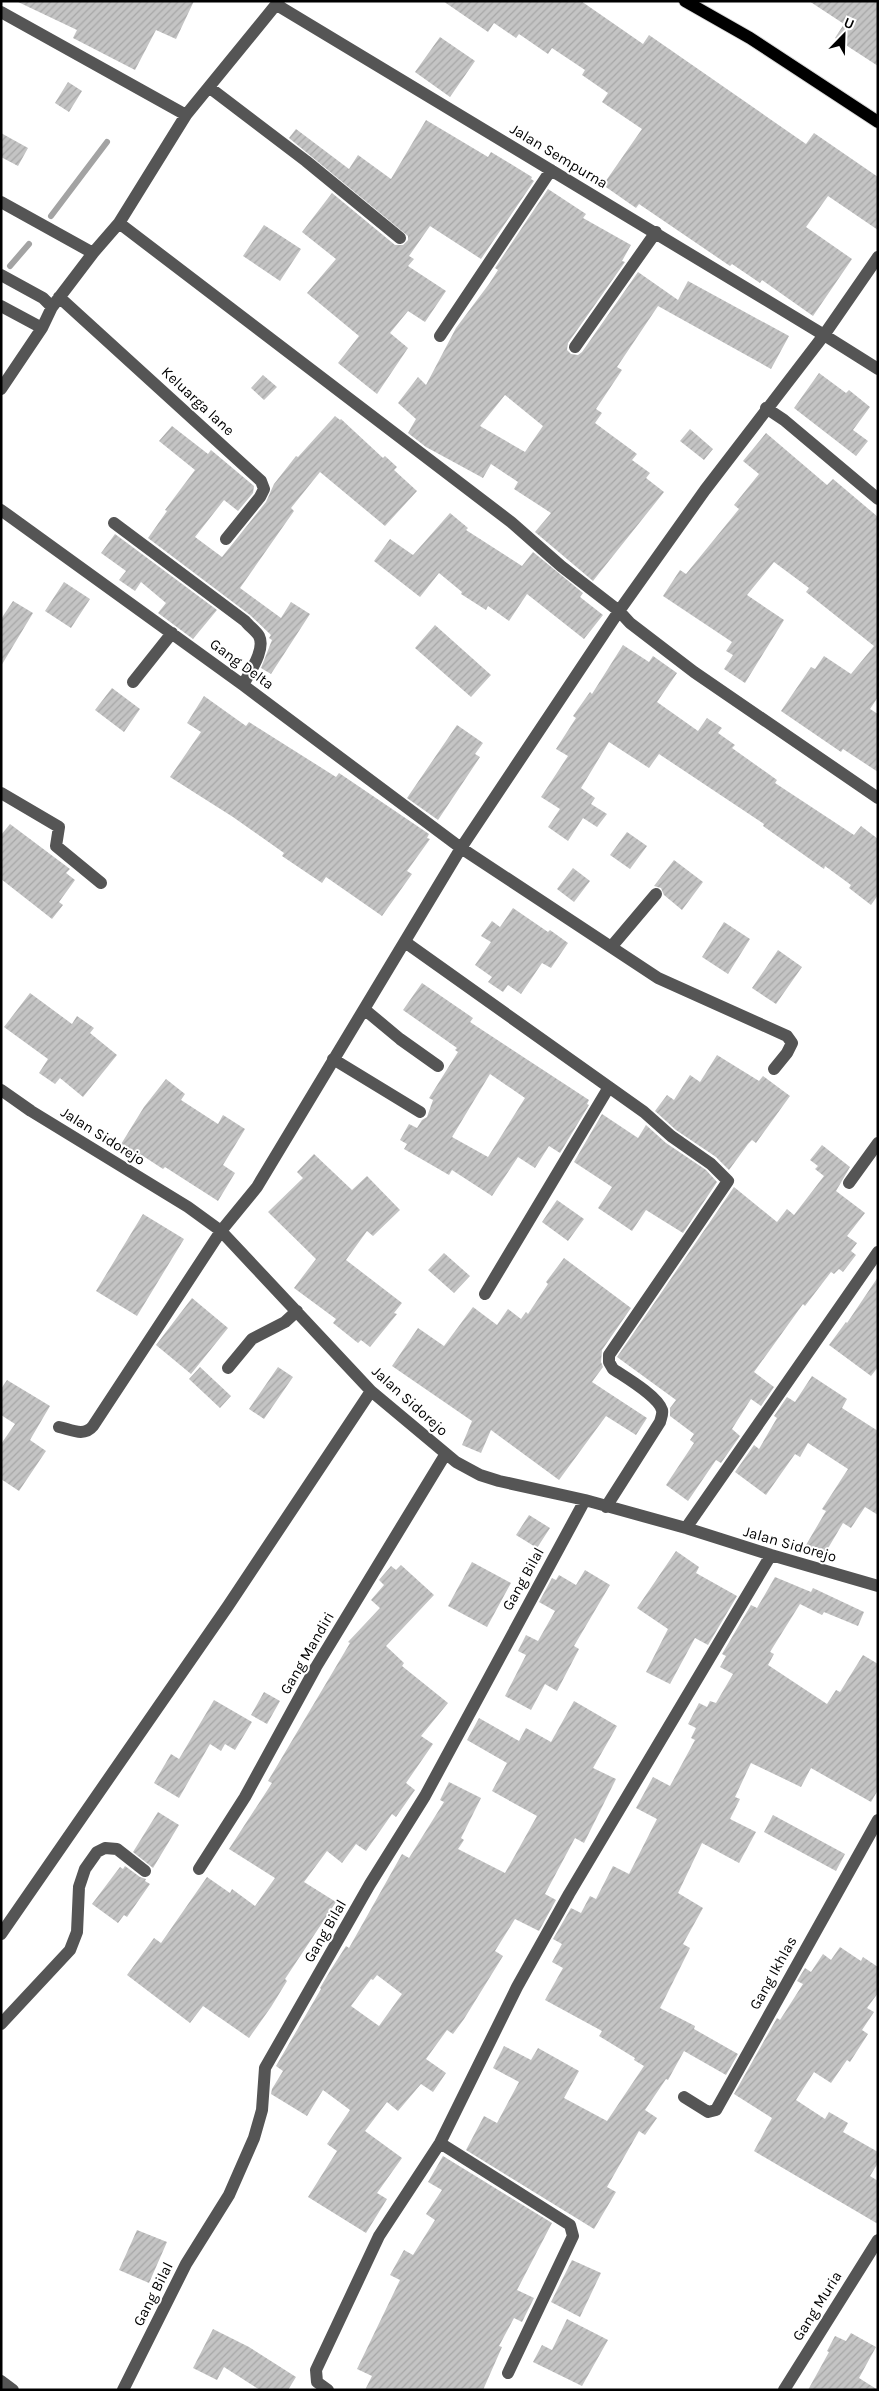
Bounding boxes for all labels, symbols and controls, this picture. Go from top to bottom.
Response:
north arrow [819,10,869,60]
text: U [841,14,857,33]
street label: Jalan Sempurna [507,120,611,192]
street label: Keluarga lane [158,363,238,439]
street label: Gang Delta [206,635,278,693]
street label: Jalan Sidorejo [58,1103,148,1169]
street label: Jalan Sidorejo [368,1362,452,1440]
street label: Jalan Sidorejo [741,1522,839,1566]
street label: Gang Bilal [498,1544,548,1614]
street label: Gang Mandiri [276,1609,338,1697]
street label: Gang Bilal [300,1896,350,1966]
street label: Gang Ikhlas [745,1933,801,2013]
street label: Gang Bilal [129,2259,177,2329]
street label: Gang Muria [788,2268,846,2344]

